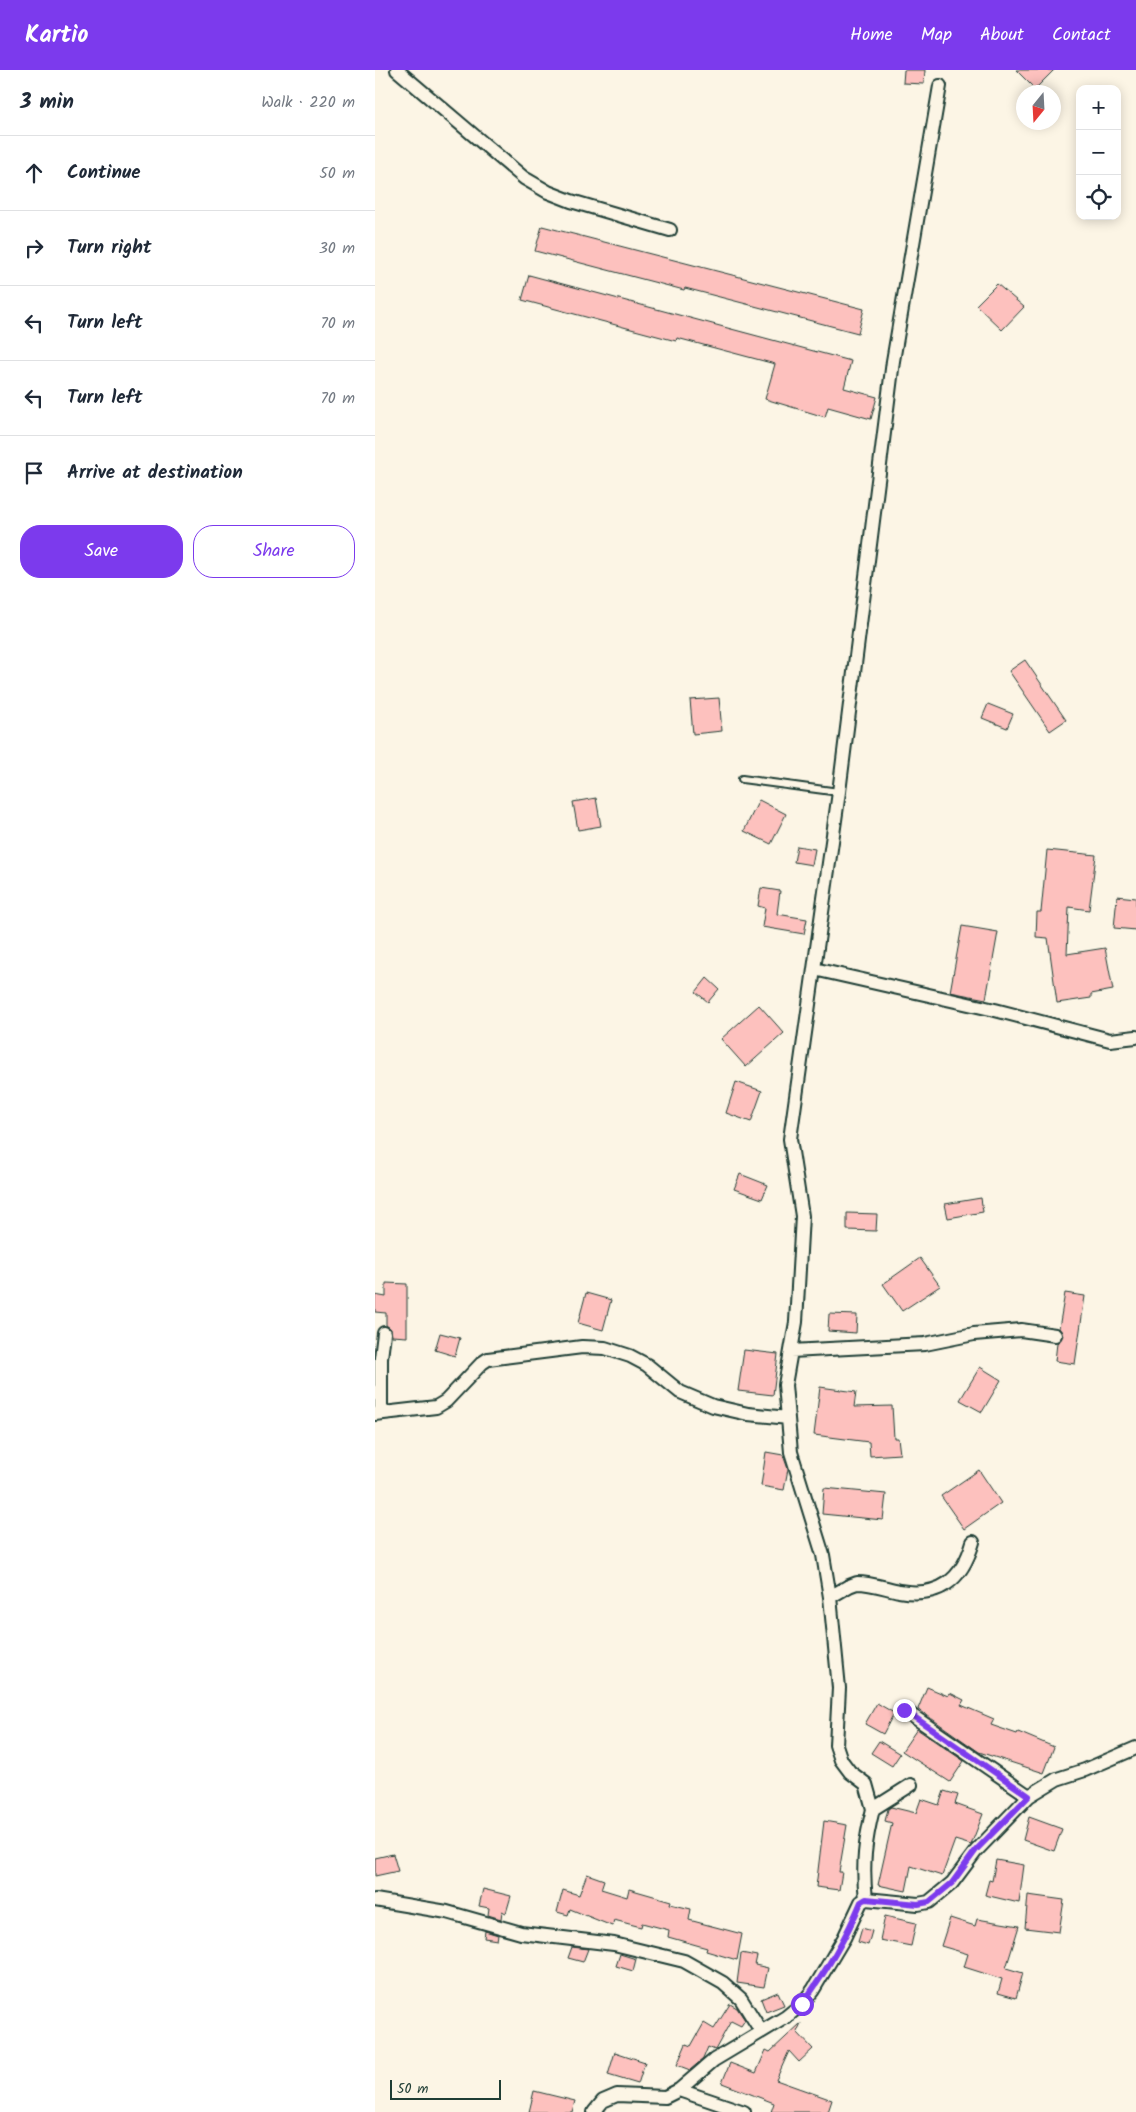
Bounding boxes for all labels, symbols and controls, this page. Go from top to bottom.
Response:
text: Kartio [25,16,88,55]
text: Home [850,21,893,50]
text: Map [921,21,952,50]
text: About [980,21,1024,50]
text: Contact [1052,21,1111,50]
north arrow [1016,85,1061,130]
map controls [1076,85,1121,220]
button: + [1076,85,1121,130]
text: 3 min [20,86,74,119]
text: Walk · 220 m [261,90,355,115]
button: − [1076,130,1121,175]
text: Continue [67,158,140,188]
icon: ahead [20,159,48,187]
text: 50 m [319,161,355,186]
button: locate [1076,175,1121,220]
text: Turn right [67,233,152,263]
icon: right [20,234,48,262]
text: 30 m [319,236,355,261]
text: Turn left [67,308,142,338]
icon: left [20,309,48,337]
text: 70 m [320,311,355,336]
text: Turn left [67,383,142,413]
icon: left [20,384,48,412]
text: 70 m [320,386,355,411]
text: Arrive at destination [67,458,243,488]
icon: arrive [20,459,48,487]
button: Save [20,525,183,578]
button: Share [193,525,355,578]
route end [893,1699,916,1722]
route start [791,1993,814,2016]
scale bar [390,2077,501,2100]
text: 50 m [397,2078,428,2100]

